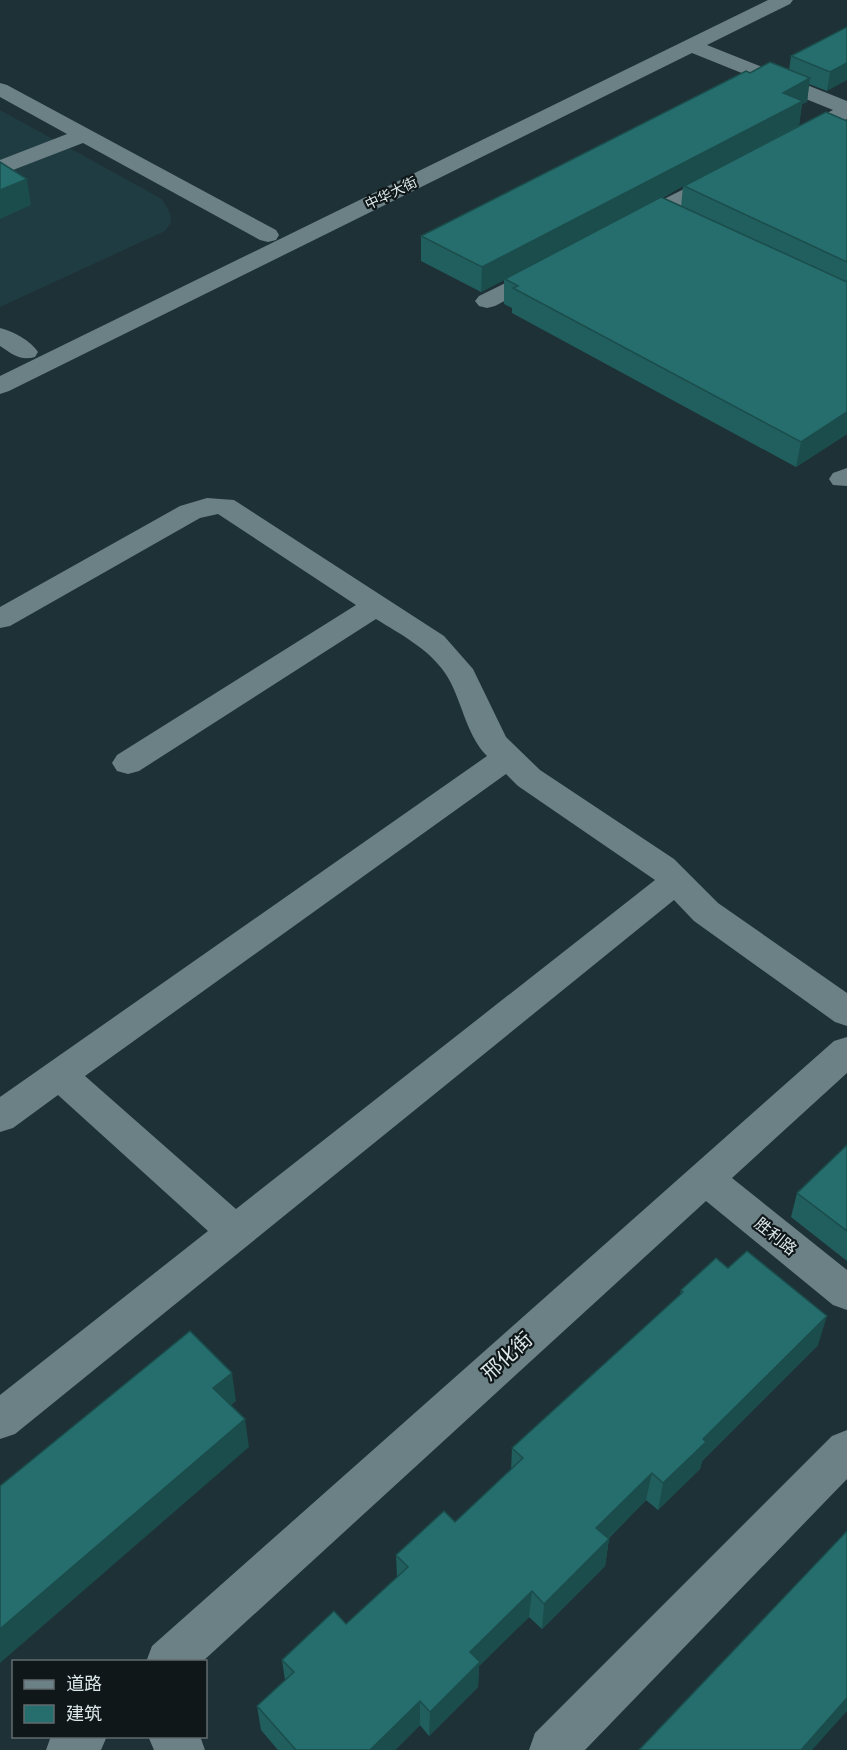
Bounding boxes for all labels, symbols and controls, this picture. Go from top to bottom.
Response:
street label: 中华大街 [362,174,420,213]
street label: 胜利路 [751,1214,800,1259]
street label: 邢化街 [477,1327,537,1385]
legend [12,1660,207,1738]
text: 道路 [66,1673,102,1695]
text: 建筑 [66,1703,102,1725]

